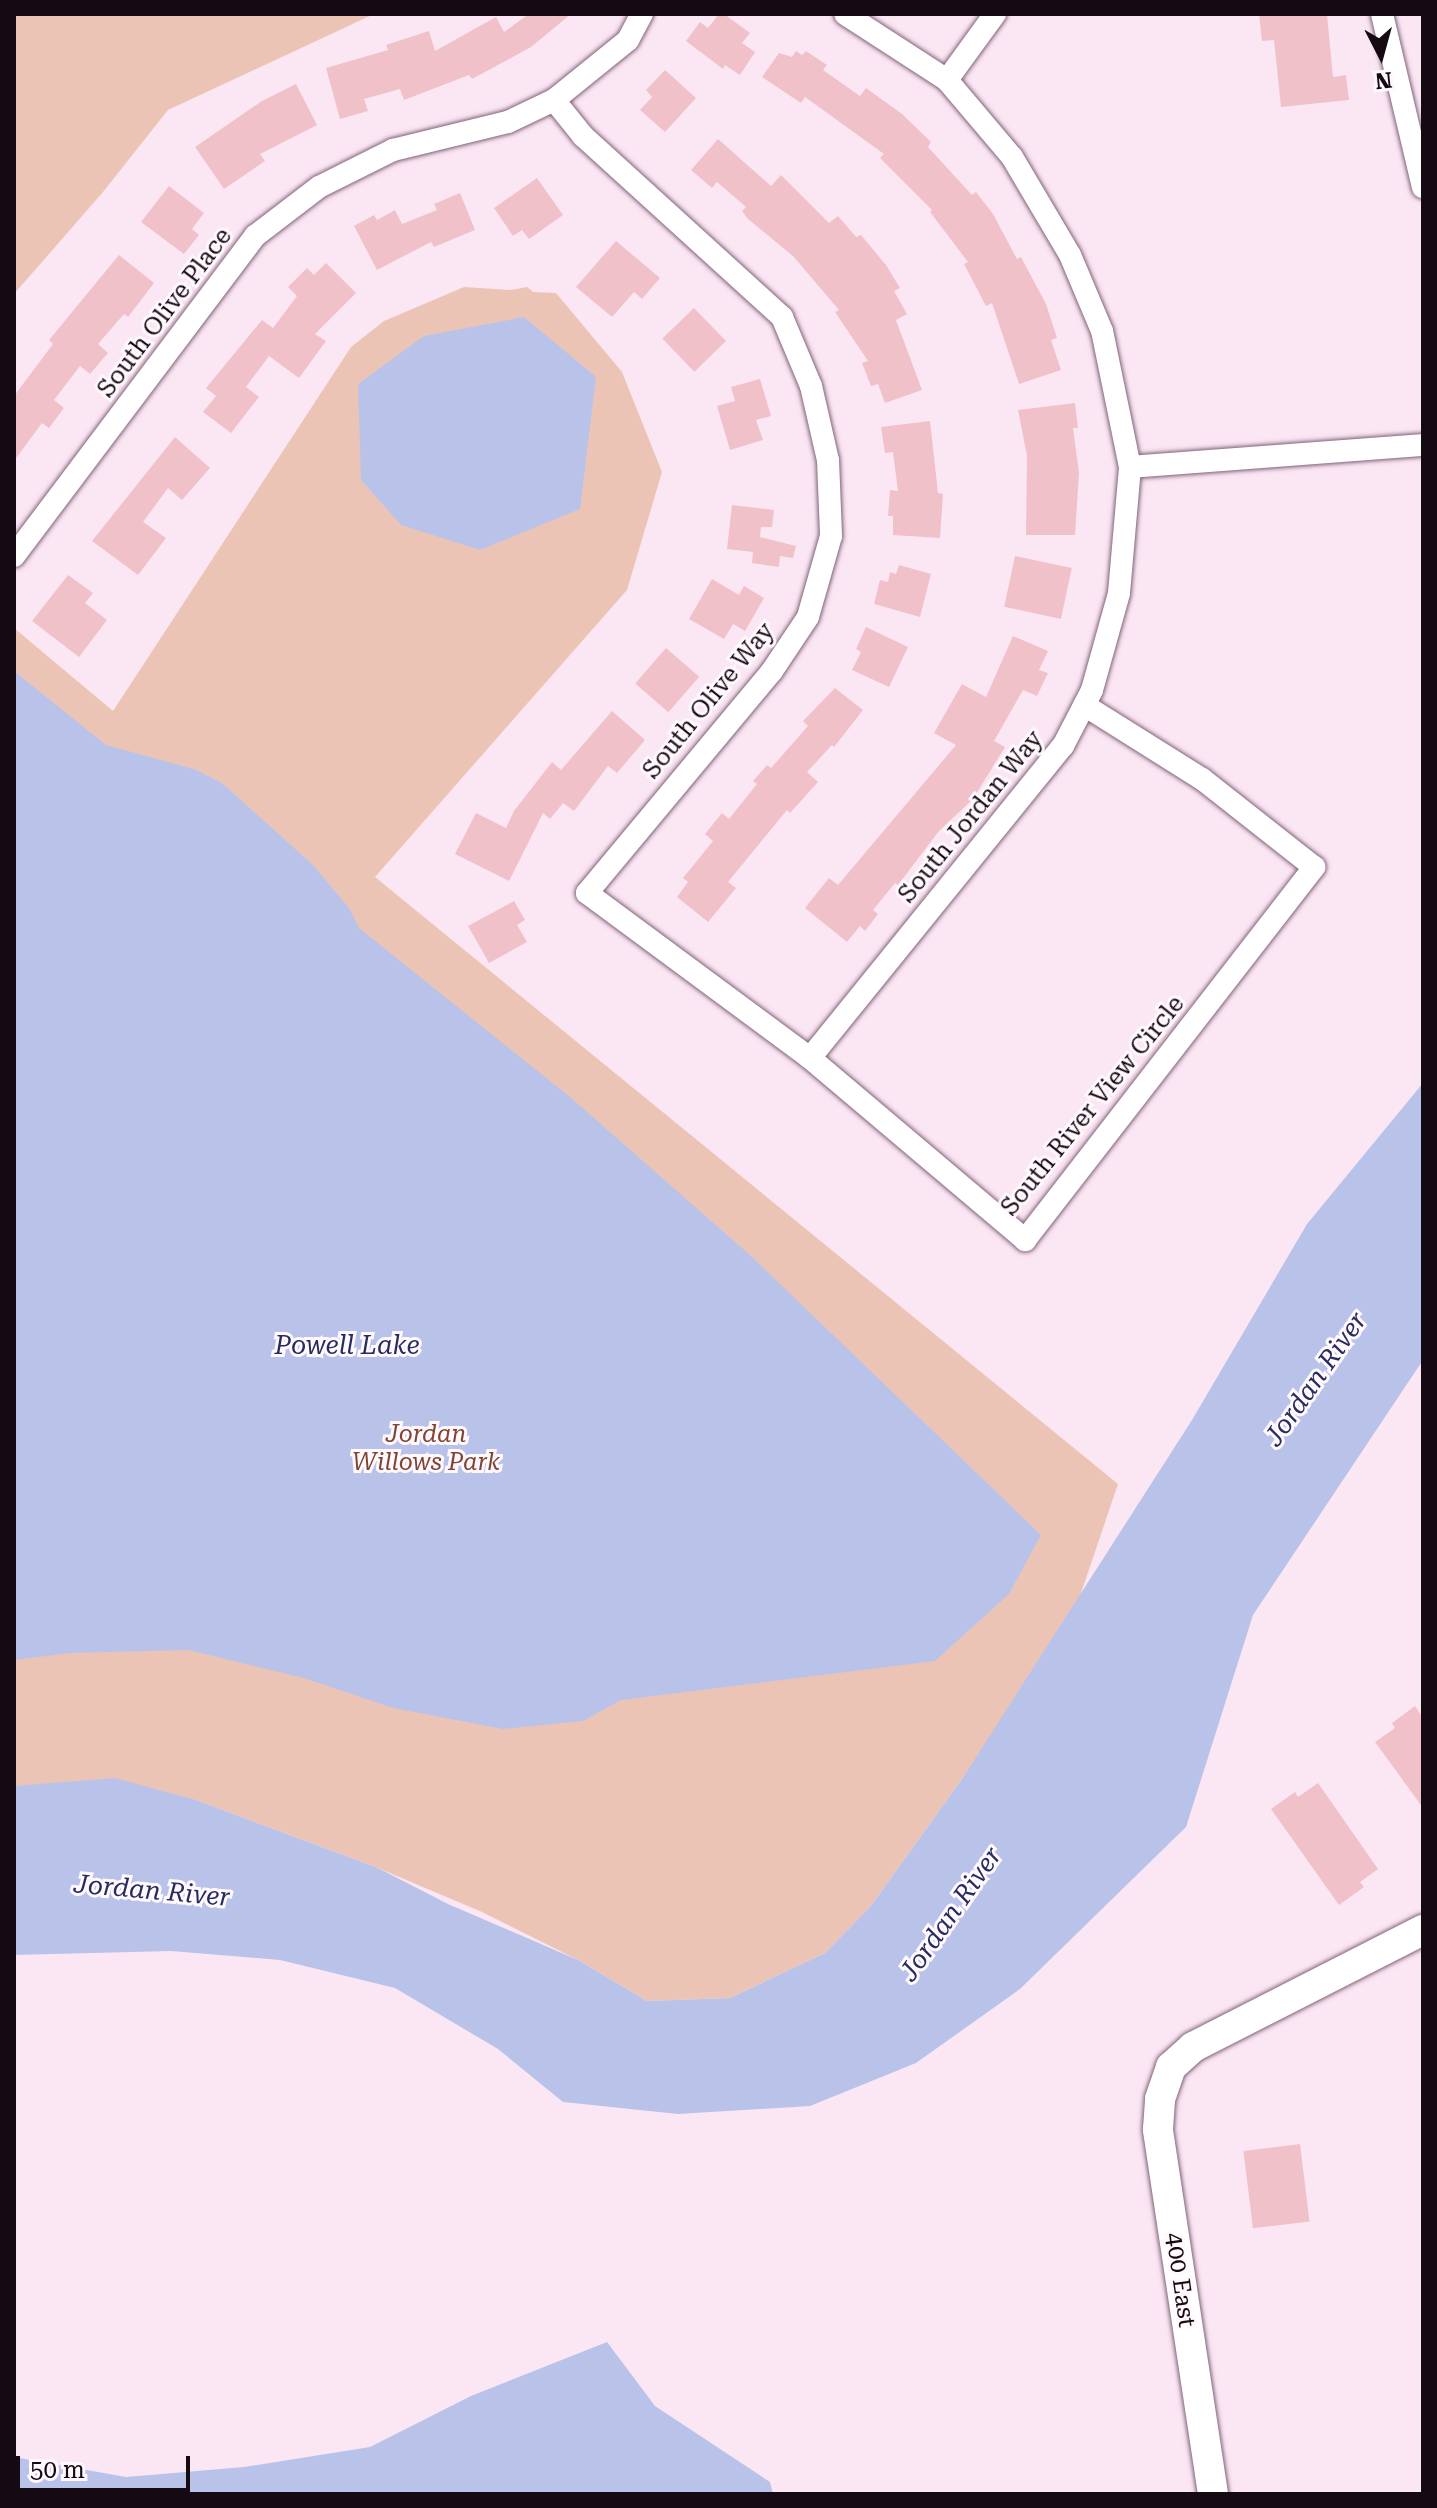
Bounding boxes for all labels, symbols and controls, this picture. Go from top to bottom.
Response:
north arrow [1341,16,1421,96]
text: N [1374,67,1393,94]
street label: South Olive Place [92,223,238,403]
street label: South Olive Way [637,617,781,785]
street label: South Jordan Way [893,725,1049,909]
street label: South River View Circle [995,990,1191,1222]
water label: Jordan River [1258,1306,1374,1452]
water label: Powell Lake [274,1330,420,1362]
park label: Jordan Willows Park [352,1421,500,1477]
water label: Jordan River [893,1841,1009,1987]
water label: Jordan River [73,1869,231,1913]
street label: 400 East [1159,2231,1201,2329]
scale bar [20,2440,194,2490]
text: 50 m [30,2456,85,2484]

